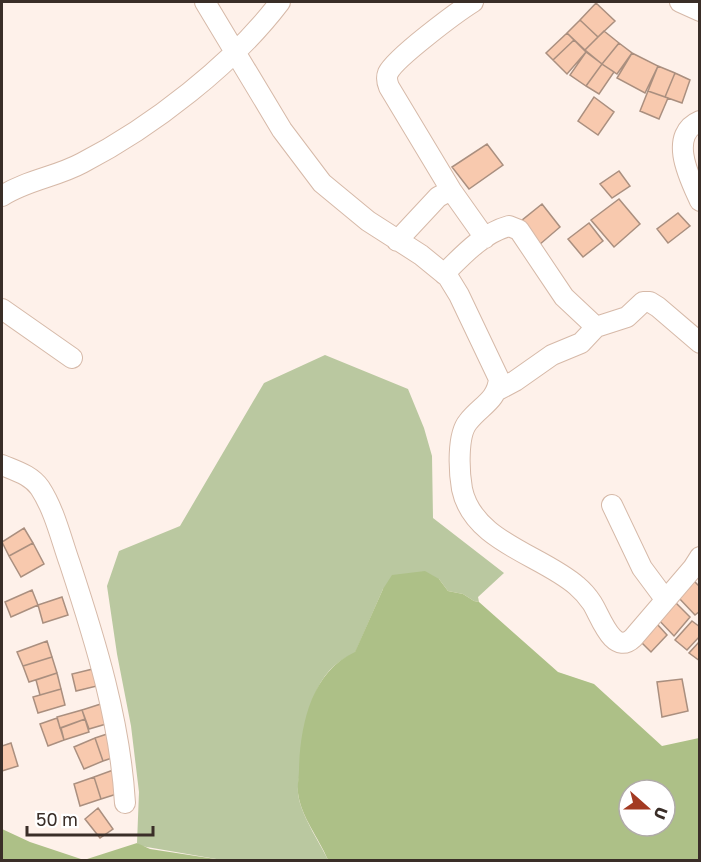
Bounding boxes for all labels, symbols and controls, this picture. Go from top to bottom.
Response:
north arrow [617,778,677,838]
scale bar [27,799,153,837]
text: U [650,804,672,822]
text: 50 m [36,808,78,830]

